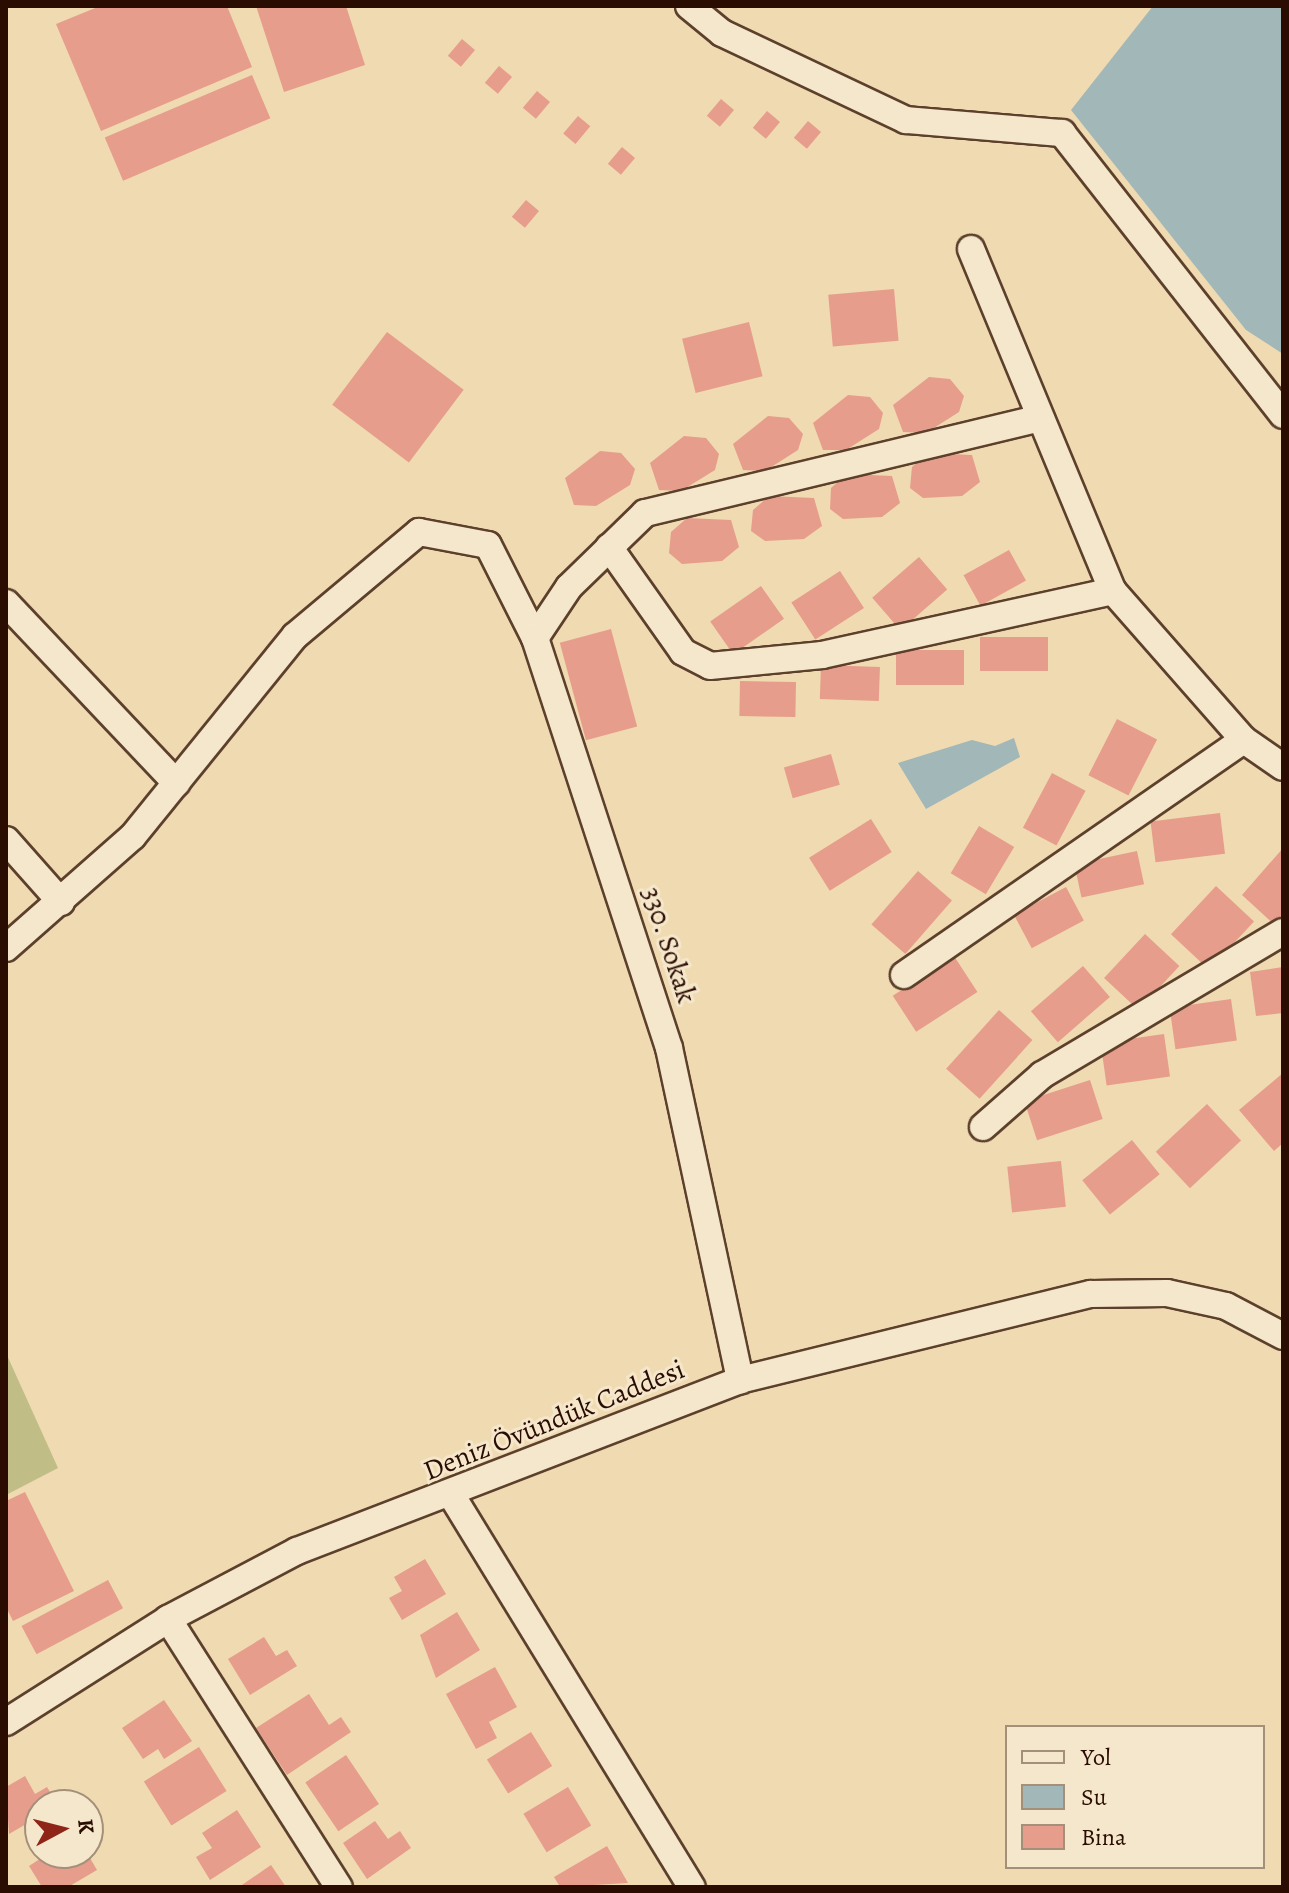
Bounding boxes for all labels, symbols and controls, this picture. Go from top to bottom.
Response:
street label: 330. Sokak [634,882,704,1008]
street label: Deniz Övündük Caddesi [419,1352,689,1488]
legend [1005,1725,1265,1869]
text: Yol [1081,1741,1111,1773]
text: Su [1081,1781,1107,1813]
north arrow [24,1789,104,1869]
text: K [70,1817,102,1835]
text: Bina [1081,1821,1126,1853]

